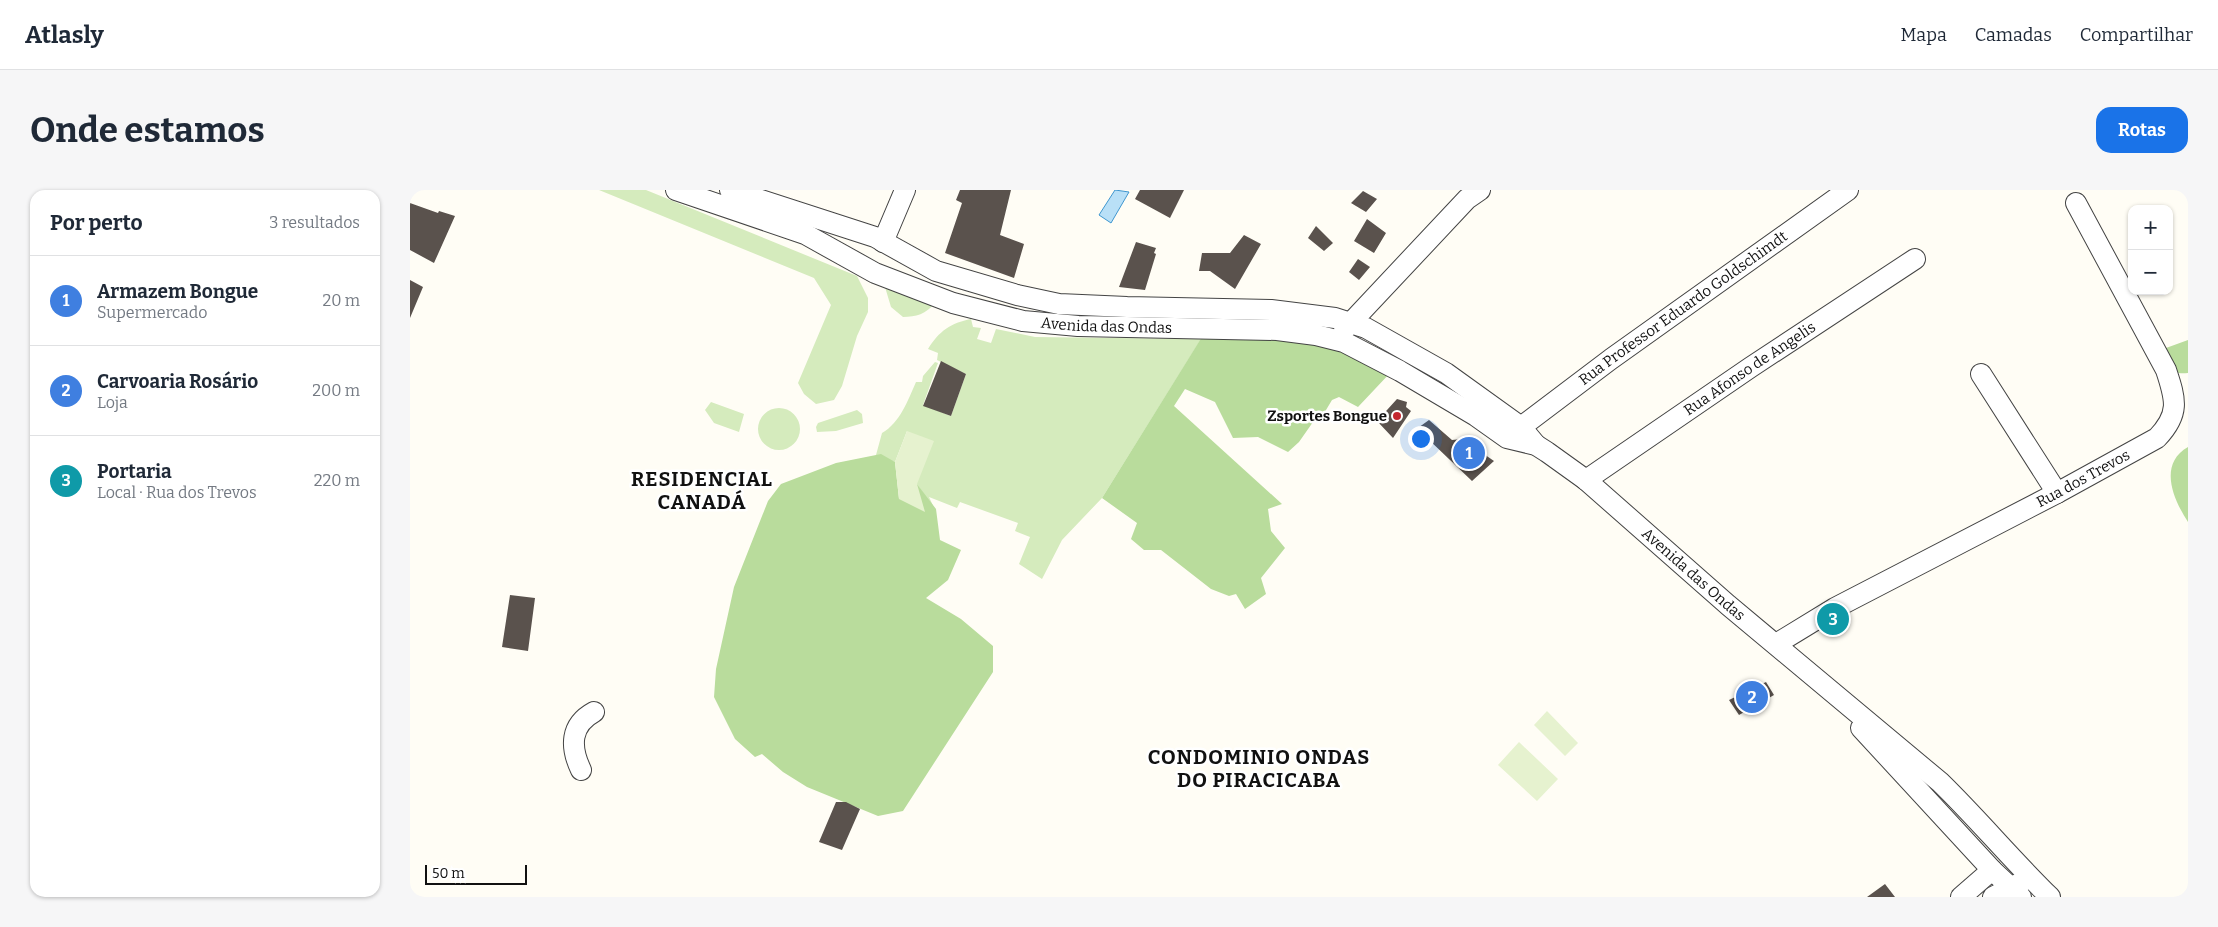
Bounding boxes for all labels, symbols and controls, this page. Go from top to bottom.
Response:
text: Atlasly [25,21,104,49]
text: Mapa [1901,24,1947,46]
text: Camadas [1975,24,2052,46]
text: Compartilhar [2080,24,2193,46]
button: Rotas [2096,107,2188,153]
text: Onde estamos [30,109,265,151]
map controls [2128,205,2173,295]
button: + [2128,205,2173,250]
text: Por perto [50,210,143,236]
text: 3 resultados [269,213,360,232]
street label: Rua Professor Eduardo Goldschimdt [1575,227,1791,389]
button: − [2128,250,2173,295]
text: Armazem Bongue [97,280,258,303]
text: 1 [63,291,69,310]
text: 20 m [323,291,360,310]
text: Supermercado [97,303,207,322]
street label: Avenida das Ondas [1040,314,1172,337]
street label: Rua Afonso de Angelis [1680,318,1819,419]
text: Carvoaria Rosário [97,370,258,393]
text: 2 [61,381,71,400]
text: 200 m [312,381,360,400]
text: Loja [97,393,128,412]
place label: Zsportes Bongue [1267,407,1387,425]
marker: Zsportes Bongue [1391,410,1403,422]
your location [1408,426,1434,452]
pin: 1 [1453,434,1485,472]
street label: Rua dos Trevos [2033,446,2133,511]
text: Portaria [97,460,172,483]
district label: RESIDENCIAL CANADÁ [631,467,773,514]
text: 3 [61,471,71,490]
text: 220 m [314,471,360,490]
text: Local · Rua dos Trevos [97,483,257,502]
street label: Avenida das Ondas [1638,524,1749,624]
pin: 3 [1817,600,1849,638]
pin: 2 [1736,678,1768,716]
district label: CONDOMINIO ONDAS DO PIRACICABA [1148,745,1370,792]
scale bar [425,862,528,885]
text: 50 m [432,865,465,882]

